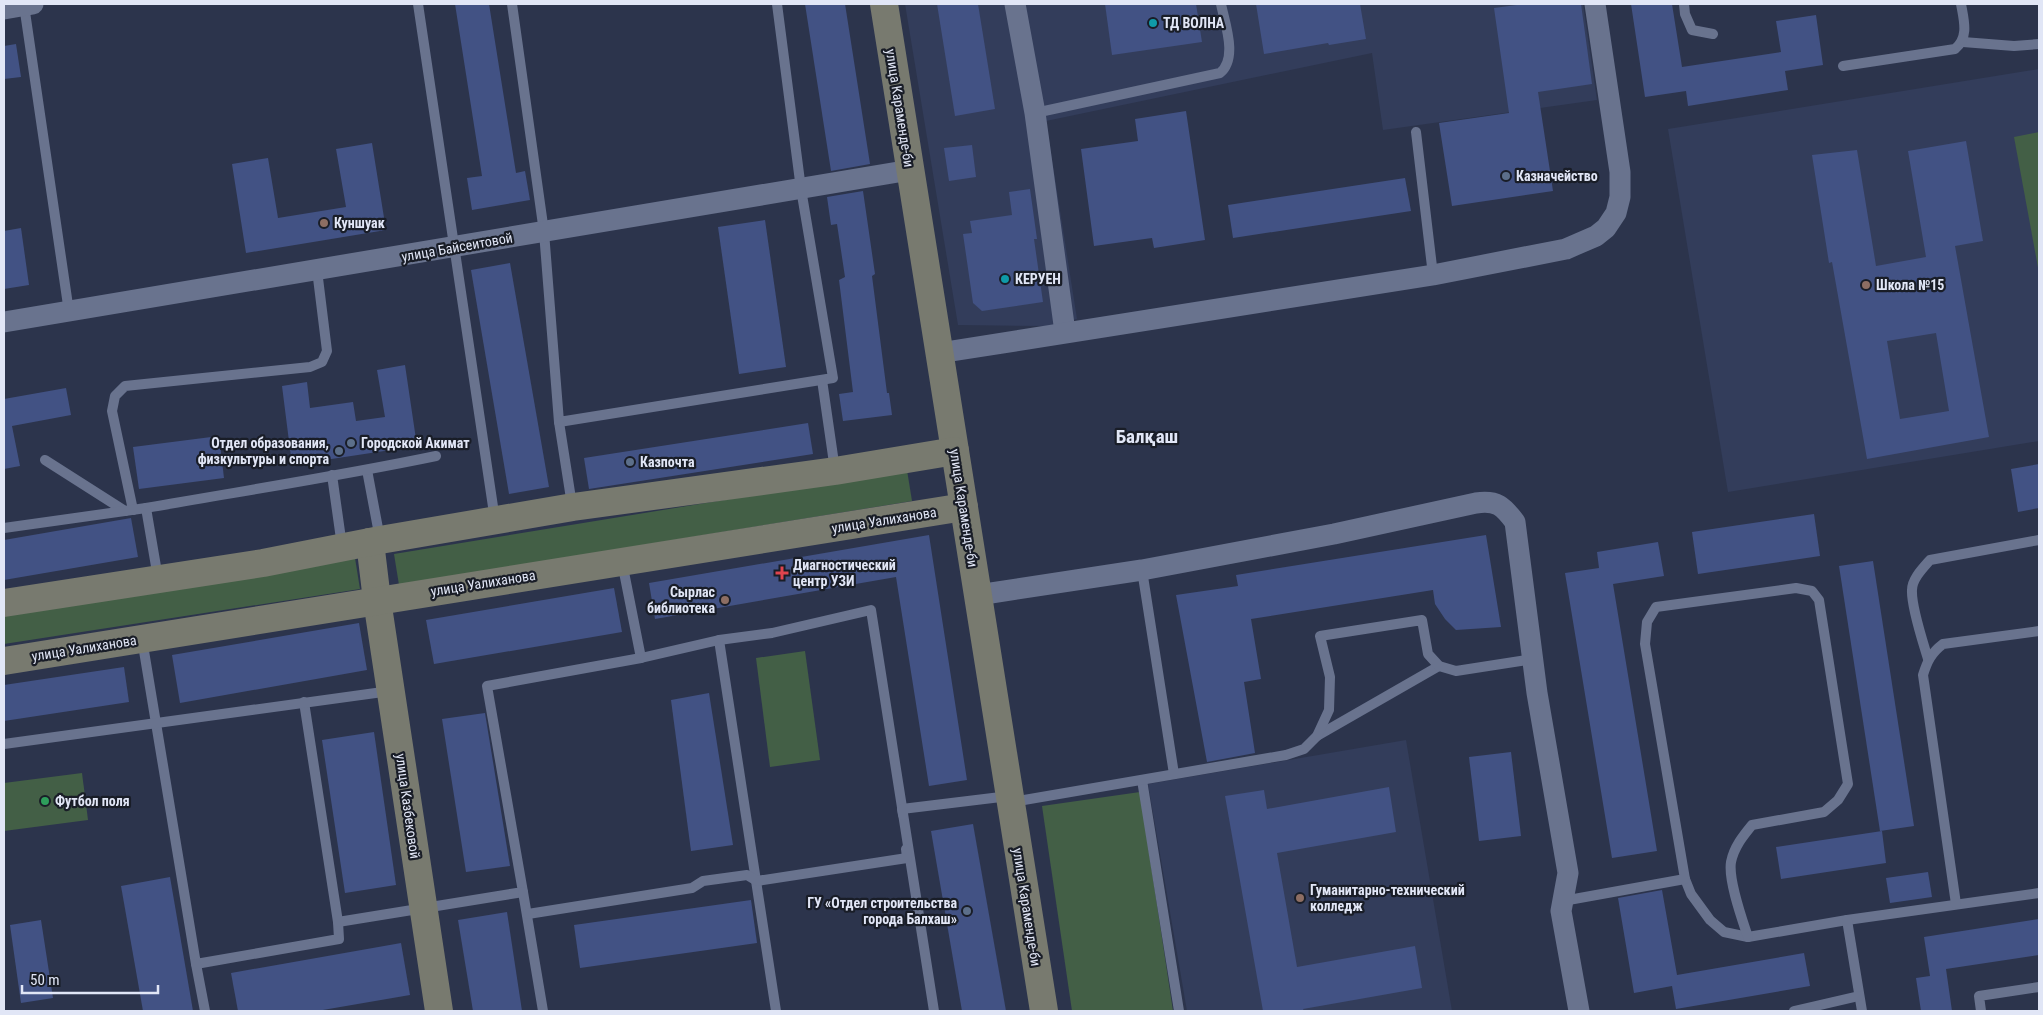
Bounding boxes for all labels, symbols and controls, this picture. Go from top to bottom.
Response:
place label: ТД ВОЛНА [1163,15,1225,31]
marker: ТД ВОЛНА [1147,17,1159,29]
street label: улица Караменде-би [883,48,917,168]
place label: Казначейство [1516,168,1598,184]
marker: Казначейство [1500,170,1512,182]
place label: Куншуак [334,215,385,231]
marker: Куншуак [318,217,330,229]
street label: улица Байсеитовой [400,229,514,265]
place label: КЕРУЕН [1015,271,1061,287]
marker: КЕРУЕН [999,273,1011,285]
place label: Школа №15 [1876,277,1944,293]
marker: Школа №15 [1860,279,1872,291]
district label: Балқаш [1116,425,1178,448]
place label: Отдел образования, физкультуры и спорта [198,435,329,467]
place label: Городской Акимат [361,435,470,451]
marker: Городской Акимат [345,437,357,449]
marker: Отдел образования, физкультуры и спорта [333,445,345,457]
street label: улица Караменде-би [947,448,981,568]
place label: Казпочта [640,454,695,470]
marker: Казпочта [624,456,636,468]
street label: улица Уалиханова [831,504,937,536]
place label: Диагностический центр УЗИ [793,557,896,589]
marker: Диагностический центр УЗИ [775,566,789,580]
street label: улица Уалиханова [430,567,536,599]
place label: Сырлас библиотека [647,584,716,616]
marker: Сырлас библиотека [719,594,731,606]
street label: улица Уалиханова [31,632,137,664]
street label: улица Казбековой [393,752,423,860]
place label: Футбол поля [55,793,130,809]
marker: Футбол поля [39,795,51,807]
street label: улица Караменде-би [1010,847,1044,967]
place label: Гуманитарно-технический колледж [1310,882,1465,914]
marker: Гуманитарно-технический колледж [1294,892,1306,904]
place label: ГУ «Отдел строительства города Балхаш» [807,895,957,927]
marker: ГУ «Отдел строительства города Балхаш» [961,905,973,917]
scale bar [22,962,159,994]
text: 50 m [30,971,60,989]

